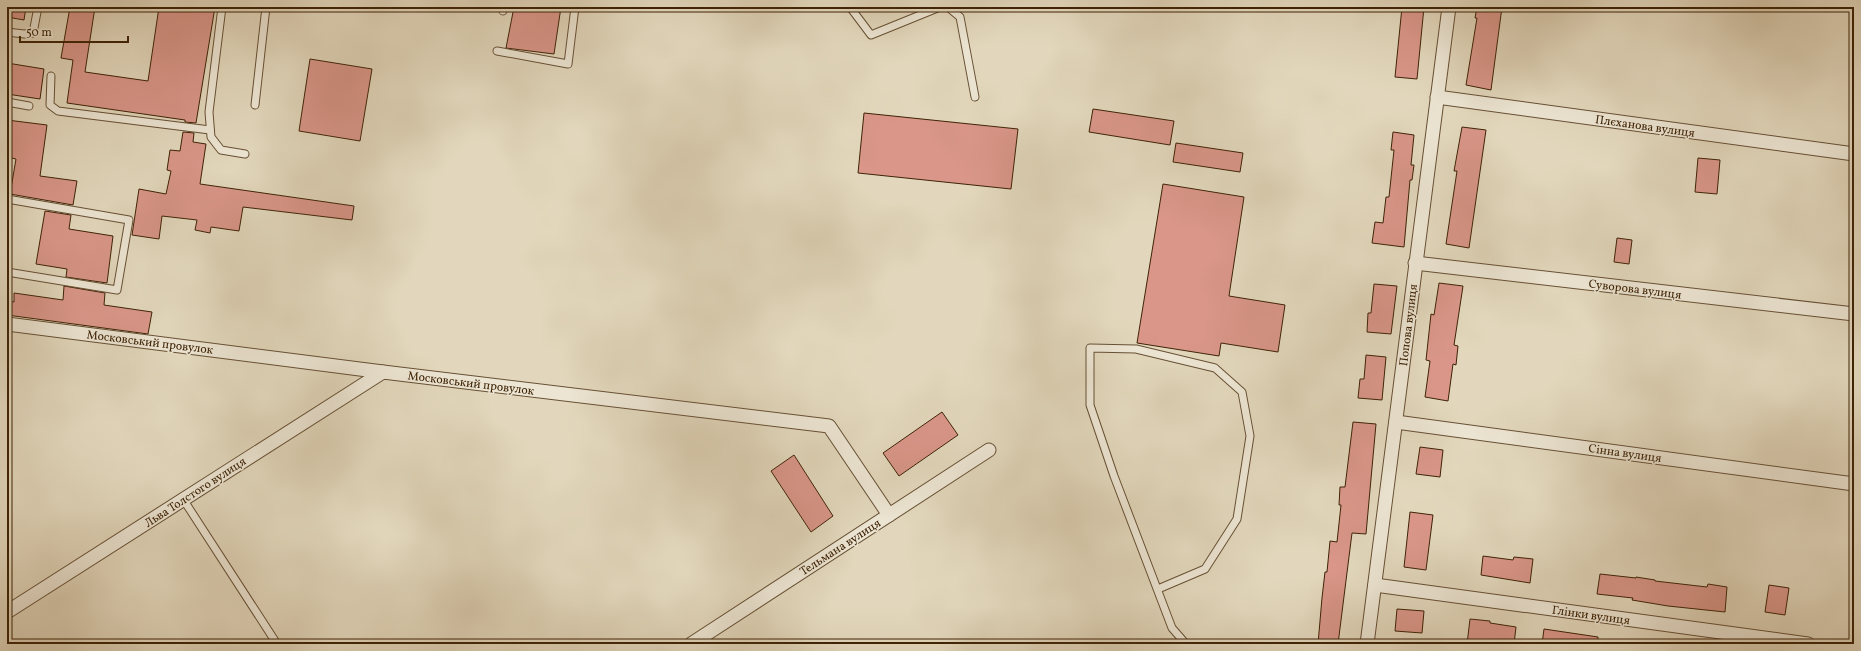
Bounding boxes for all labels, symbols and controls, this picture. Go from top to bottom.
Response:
scale bar [20,18,128,44]
text: 50 m [26,25,52,41]
street label: Плєханова вулиця [1594,112,1696,142]
street label: Суворова вулиця [1588,276,1682,304]
street label: Попова вулиця [1396,283,1422,367]
street label: Московський провулок [86,327,215,359]
street label: Московський провулок [407,368,536,400]
street label: Сінна вулиця [1587,441,1662,467]
street label: Льва Толстого вулиця [142,454,249,532]
street label: Тельмана вулиця [797,516,884,580]
street label: Глінки вулиця [1551,603,1631,629]

